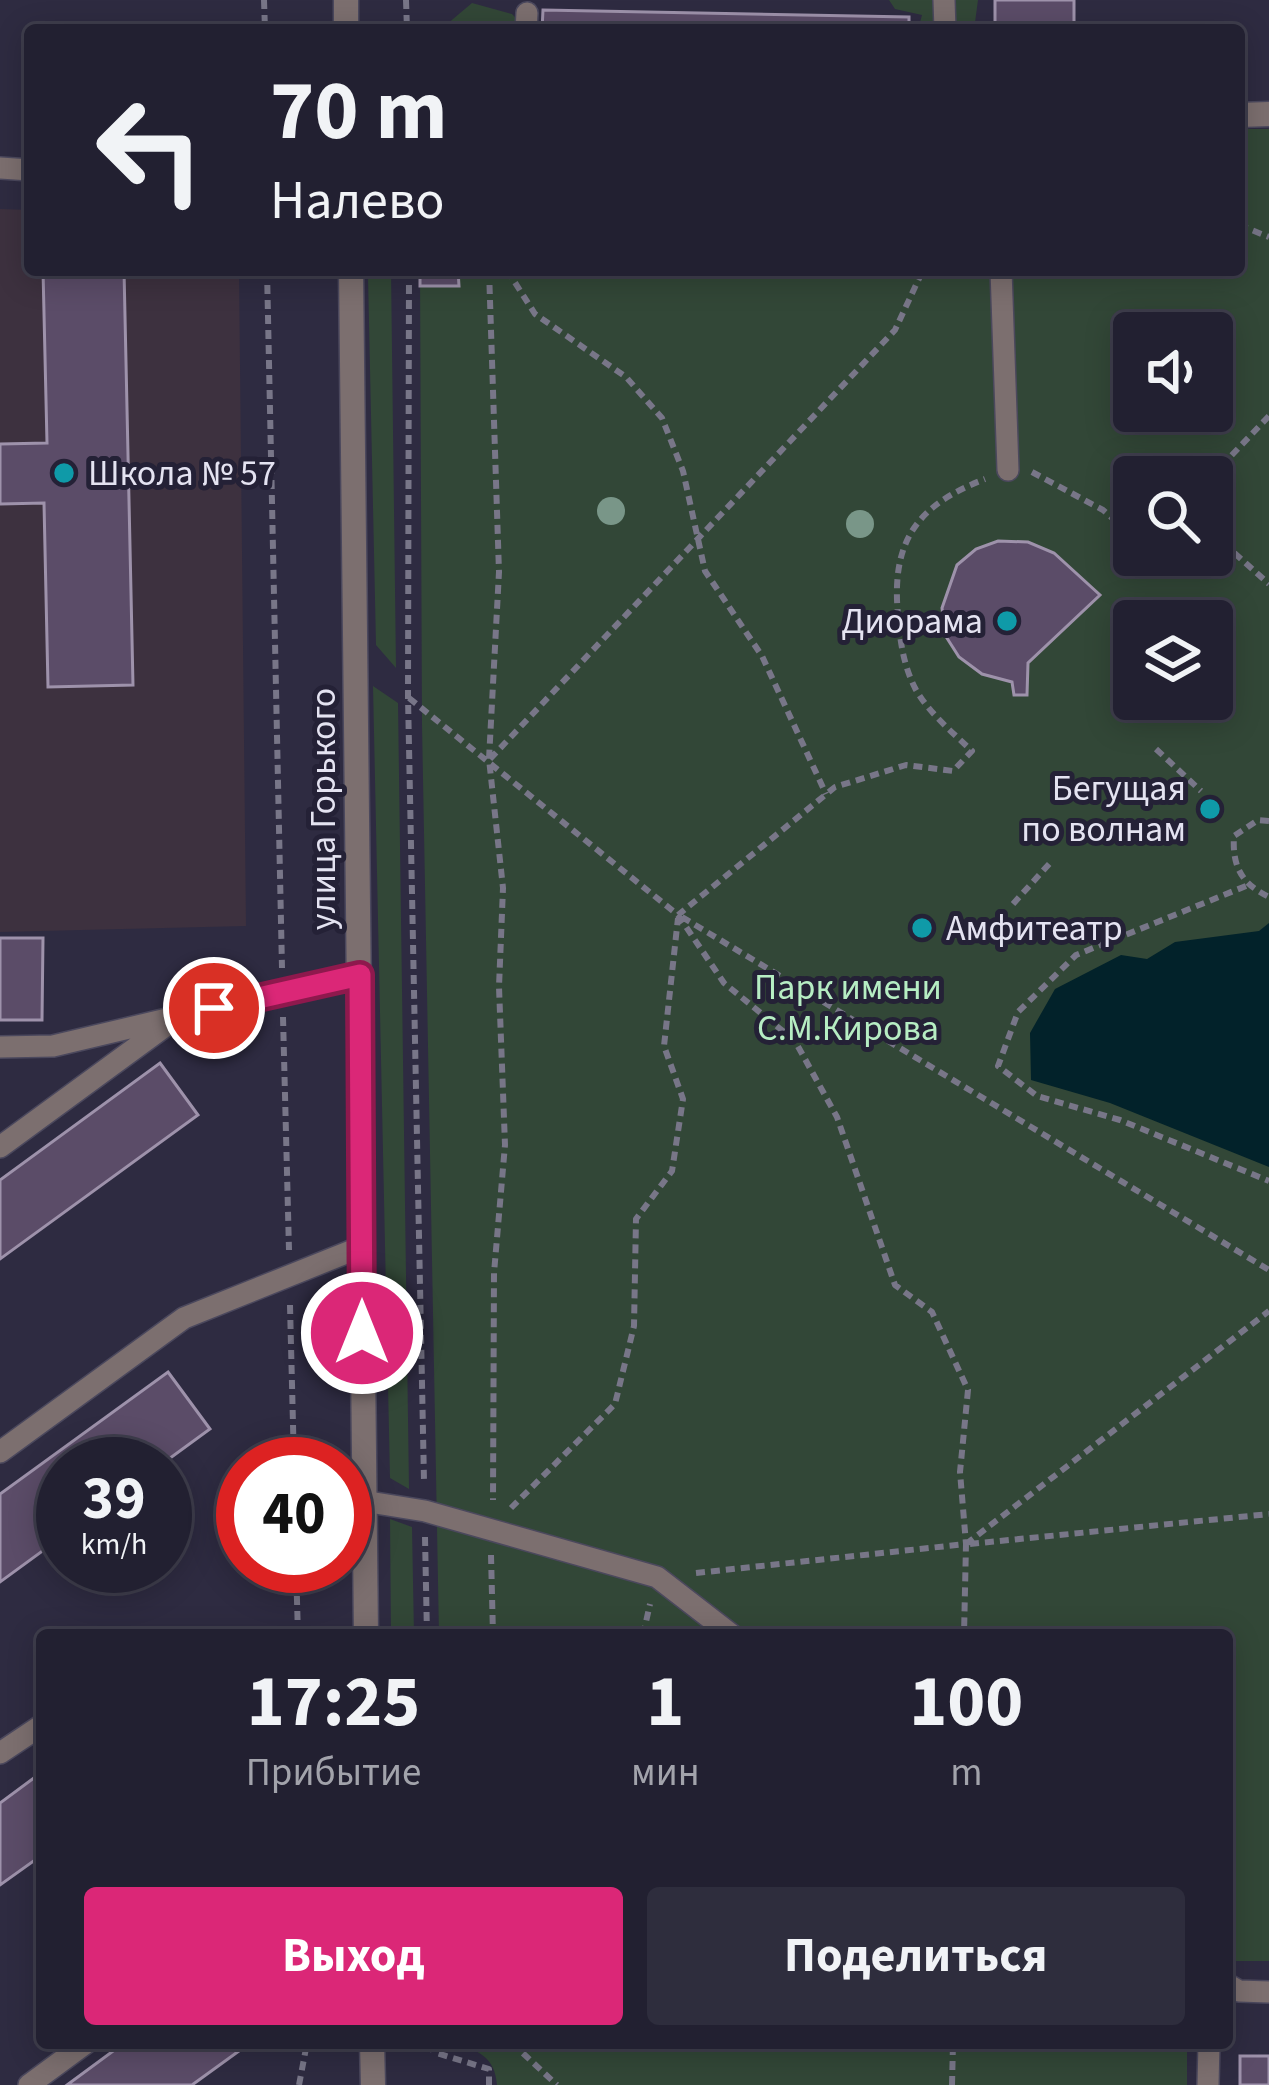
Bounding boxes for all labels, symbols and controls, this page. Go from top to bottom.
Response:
text: 70 m [270,52,448,172]
icon: left [72,72,228,228]
text: Налево [270,163,445,240]
map controls [1113,312,1233,720]
button: sound [1113,312,1233,432]
place label: Школа № 57 [88,448,276,499]
button: search [1113,456,1233,576]
marker: Школа № 57 [51,460,77,486]
place label: Диорама [841,596,983,647]
button: layers [1113,600,1233,720]
marker: Диорама [994,608,1020,634]
street label: улица Горького [298,688,349,930]
place label: Бегущая по волнам [1021,763,1186,855]
marker: Бегущая по волнам [1197,796,1223,822]
place label: Амфитеатр [946,903,1123,954]
marker: Амфитеатр [909,915,935,941]
pin [163,957,265,1059]
park label: Парк имени С.М.Кирова [754,962,942,1054]
icon: arrive [181,975,247,1041]
position arrow [299,1270,425,1396]
speed limit sign: 40 [216,1437,372,1593]
text: 39 [82,1457,146,1542]
text: km/h [81,1523,147,1566]
text: 17:25 [247,1651,420,1754]
text: 1 [646,1651,684,1754]
text: 100 [909,1651,1023,1754]
text: Прибытие [246,1745,421,1801]
text: мин [631,1745,700,1801]
text: m [950,1745,982,1801]
button: Выход [84,1887,623,2025]
button: Поделиться [647,1887,1185,2025]

